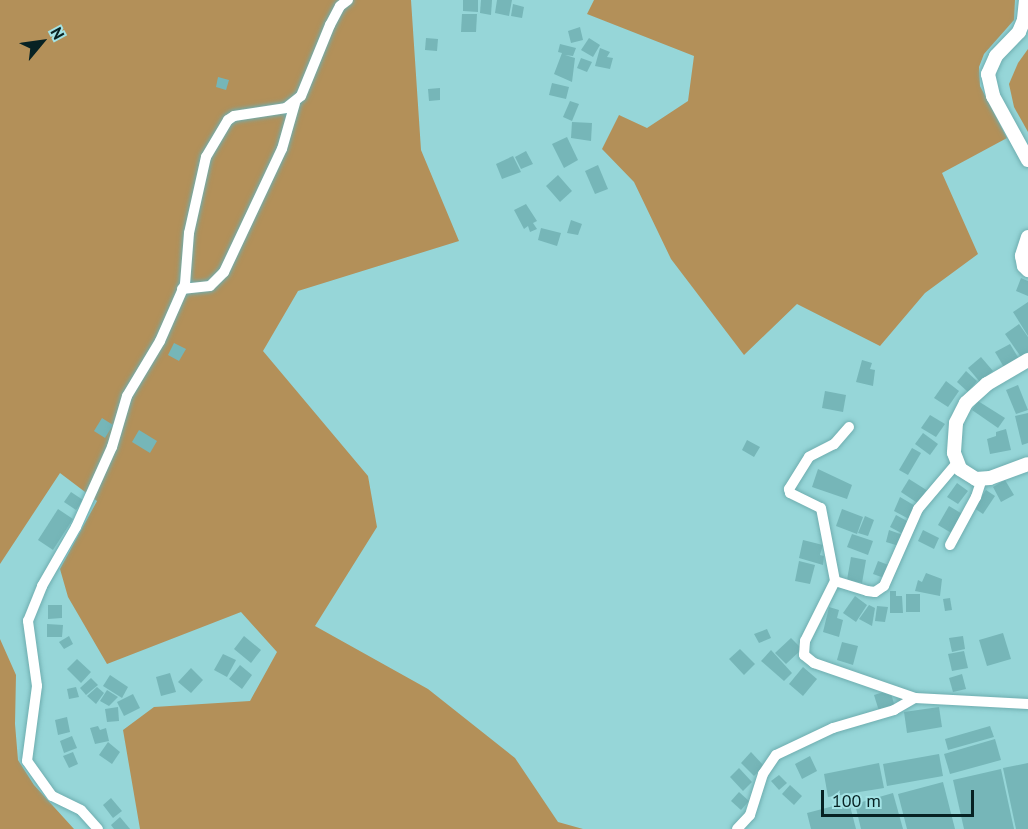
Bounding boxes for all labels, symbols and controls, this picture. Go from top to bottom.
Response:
north arrow [12,12,72,72]
text: N [46,24,69,43]
scale bar [824,778,977,816]
text: 100 m [832,789,881,812]

